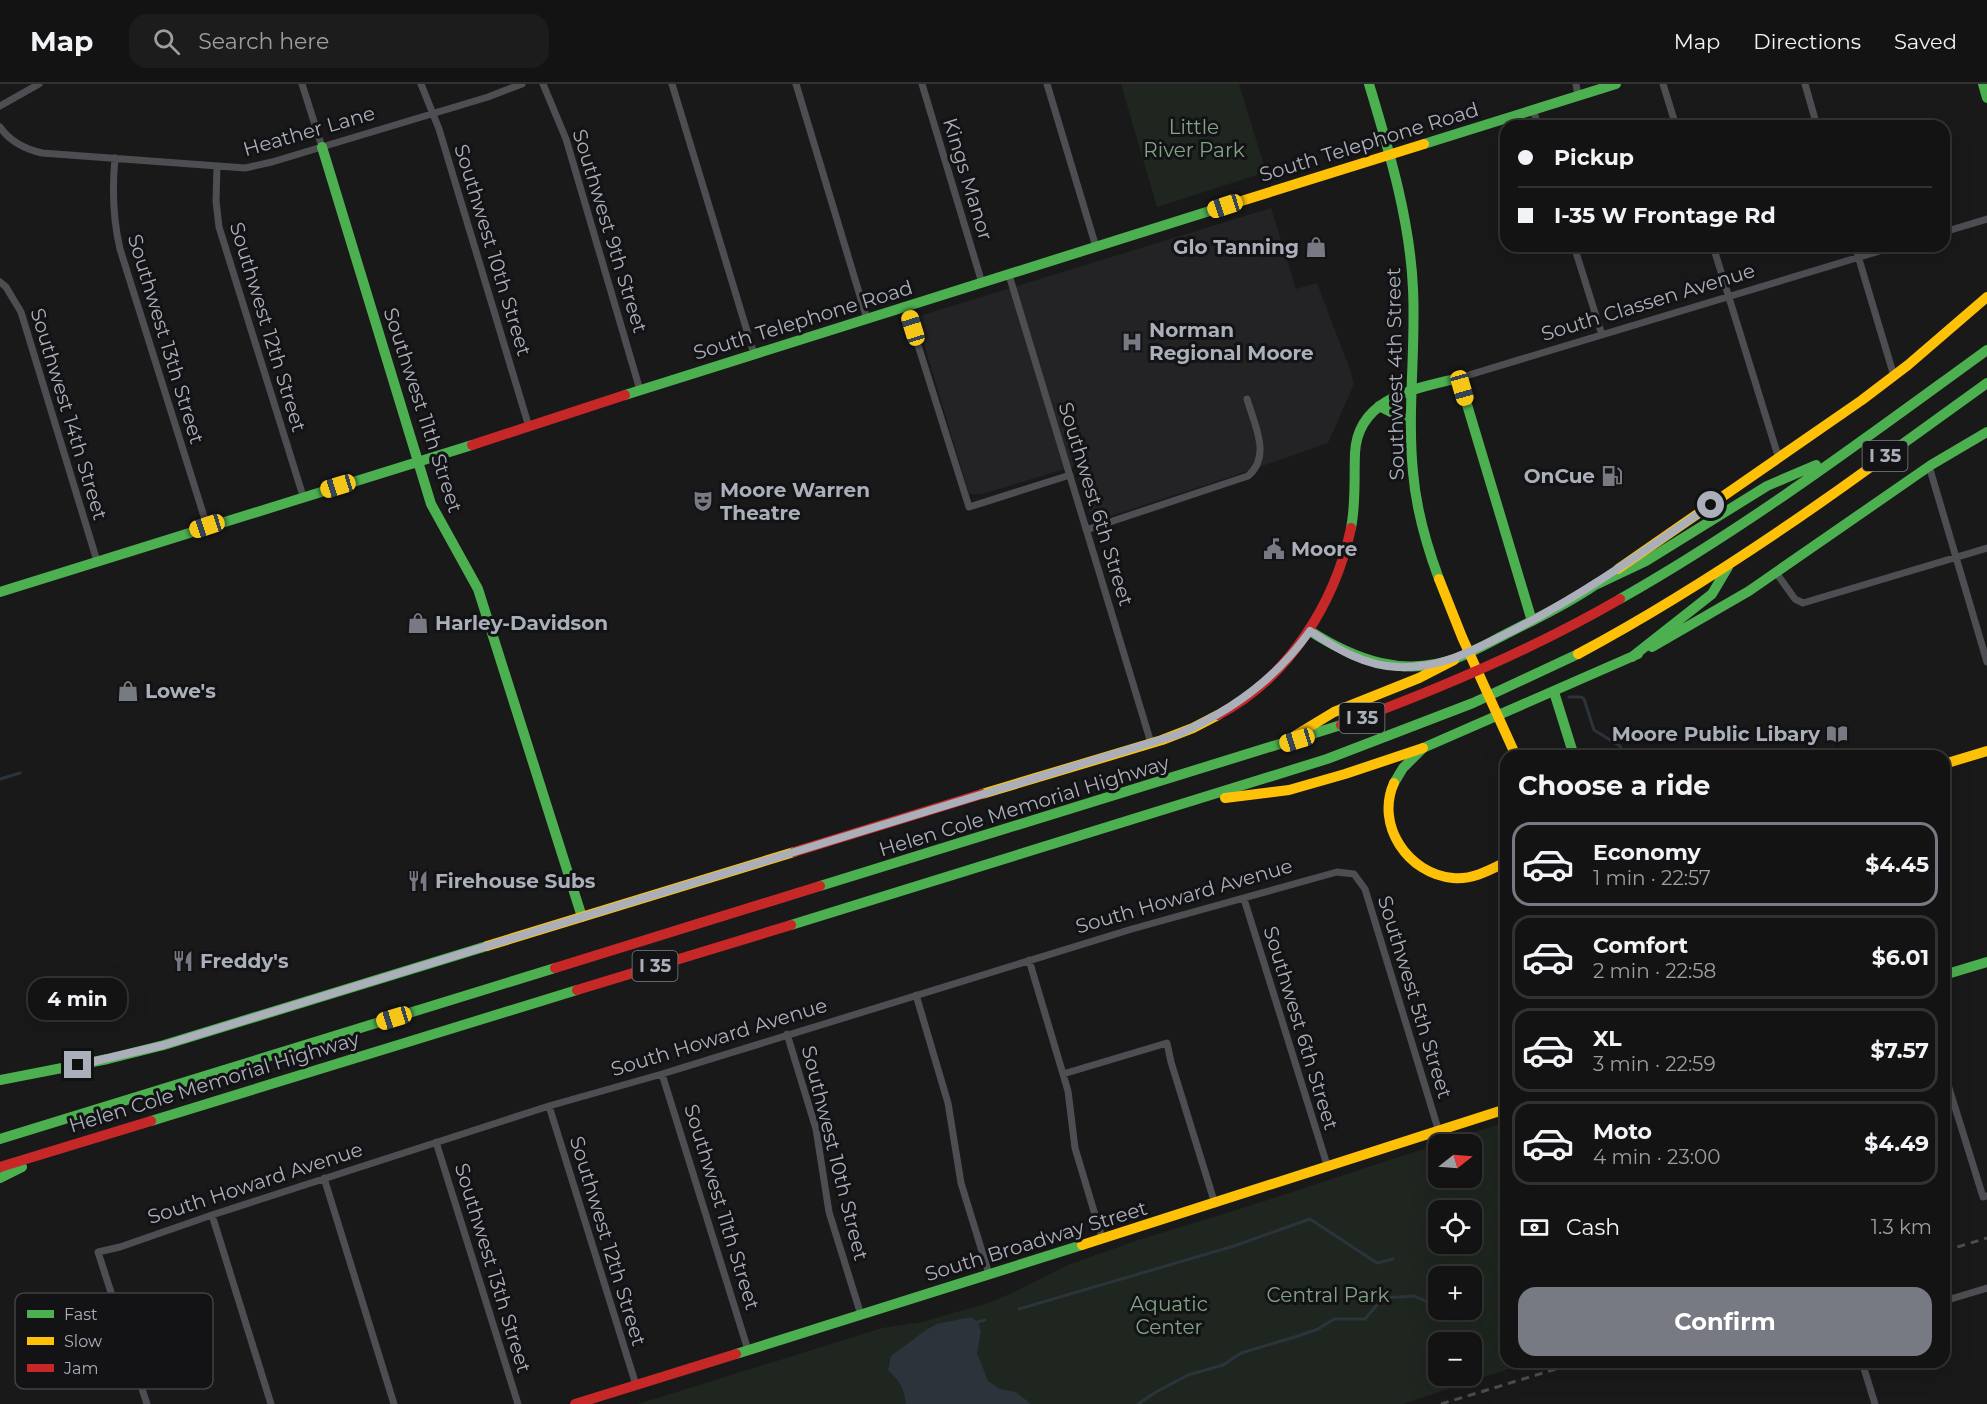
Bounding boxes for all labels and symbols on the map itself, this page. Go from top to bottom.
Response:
street label: South Telephone Road [1257,97,1481,187]
street label: Heather Lane [240,101,378,161]
street label: Kings Manor [938,115,998,243]
park label: Little River Park [1143,115,1245,162]
street label: Southwest 9th Street [568,126,652,336]
street label: Southwest 10th Street [449,141,537,359]
car [1205,192,1245,220]
street label: Southwest 12th Street [225,219,311,435]
street label: Southwest 13th Street [123,231,209,447]
place label: Glo Tanning [1173,235,1299,259]
shop icon: Glo Tanning [1304,235,1328,259]
street label: South Classen Avenue [1538,258,1758,346]
street label: Southwest 4th Street [1381,267,1409,481]
street label: South Telephone Road [691,275,915,365]
street label: Southwest 14th Street [25,305,113,523]
street label: Southwest 11th Street [379,305,467,515]
car [899,308,927,348]
place label: Norman Regional Moore [1149,318,1314,365]
hospital icon: Norman Regional Moore [1120,330,1144,354]
car [1448,368,1476,408]
street label: Southwest 6th Street [1054,399,1138,609]
road number: I 35 [1862,441,1908,471]
place label: OnCue [1524,464,1595,488]
fuel station icon: OnCue [1600,464,1624,488]
car [318,472,358,500]
place label: Moore Warren Theatre [720,478,870,525]
theatre icon: Moore Warren Theatre [691,489,715,513]
route start [1697,491,1724,518]
car [187,512,227,540]
public building icon: Moore [1262,537,1286,561]
place label: Moore [1291,537,1357,561]
shop icon: Harley-Davidson [406,611,430,635]
place label: Harley-Davidson [435,611,608,635]
shop icon: Lowe's [116,679,140,703]
place label: Lowe's [145,679,216,703]
road number: I 35 [1340,703,1384,733]
place label: Moore Public Libary [1612,722,1821,746]
library icon: Moore Public Libary [1825,722,1849,746]
car [1277,726,1317,754]
street label: Helen Cole Memorial Highway [876,750,1172,862]
street label: South Howard Avenue [1073,853,1295,939]
restaurant icon: Firehouse Subs [406,869,430,893]
place label: Firehouse Subs [435,869,596,893]
street label: Southwest 5th Street [1373,893,1457,1101]
street label: Southwest 6th Street [1259,923,1343,1133]
restaurant icon: Freddy's [171,949,195,973]
place label: Freddy's [200,949,289,973]
road number: I 35 [632,951,678,981]
callout: 4 min [28,978,128,1020]
street label: South Howard Avenue [608,993,830,1081]
car [374,1004,414,1032]
street label: Helen Cole Memorial Highway [66,1026,362,1138]
street label: Southwest 10th Street [797,1043,873,1263]
route end [64,1051,91,1078]
street label: Southwest 11th Street [679,1101,765,1313]
street label: Southwest 12th Street [565,1133,651,1349]
north arrow [1428,1134,1482,1188]
street label: South Howard Avenue [144,1137,366,1229]
street label: Southwest 13th Street [450,1160,536,1376]
street label: South Broadway Street [922,1196,1150,1286]
park label: Central Park [1267,1283,1389,1307]
park label: Aquatic Center [1130,1292,1208,1339]
legend [15,1293,213,1389]
text: Fast [64,1305,98,1324]
text: Slow [64,1332,102,1351]
text: Jam [63,1359,98,1378]

